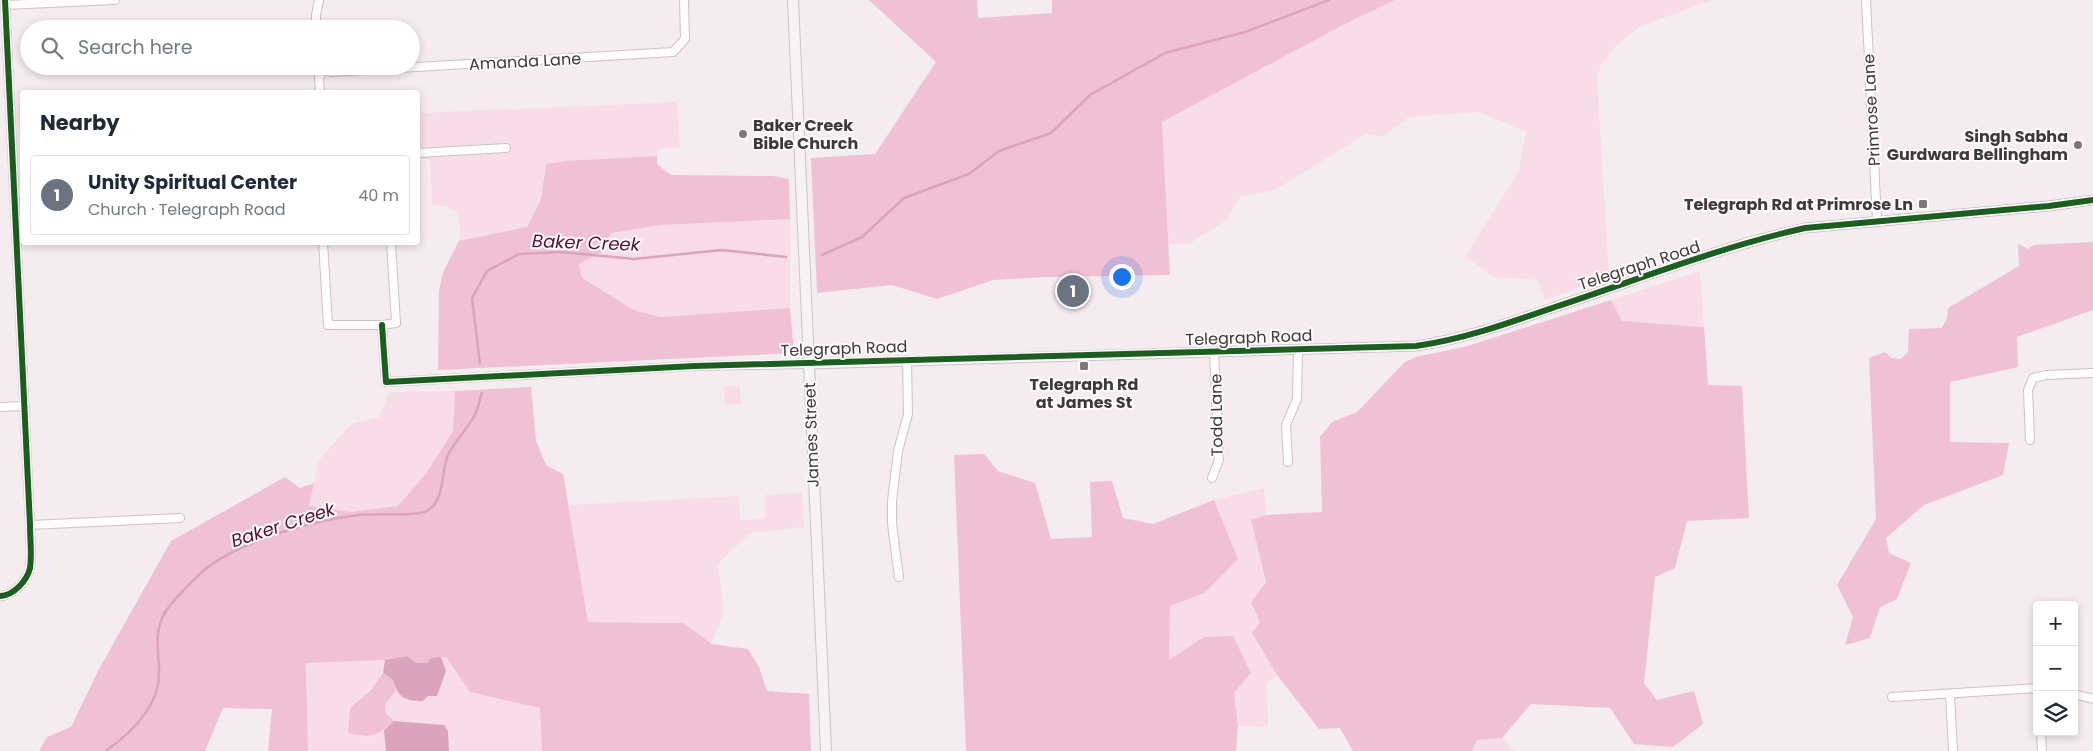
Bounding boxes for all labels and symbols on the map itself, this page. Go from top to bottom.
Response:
street label: Amanda Lane [468,47,582,76]
street label: Primrose Lane [1857,53,1886,167]
place label: Baker Creek Bible Church [753,114,858,155]
place label: Singh Sabha Gurdwara Bellingham [1887,125,2068,166]
marker: Baker Creek Bible Church [737,128,749,140]
marker: Singh Sabha Gurdwara Bellingham [2072,139,2084,151]
place label: Telegraph Rd at Primrose Ln [1684,193,1913,216]
marker: Telegraph Rd at Primrose Ln [1917,198,1929,210]
water label: Baker Creek [532,228,641,257]
street label: Telegraph Road [1575,235,1703,296]
your location [1109,264,1135,290]
pin: 1 [1057,272,1089,310]
street label: Telegraph Road [1185,324,1313,351]
street label: Telegraph Road [780,335,908,362]
marker: Telegraph Rd at James St [1078,360,1090,372]
place label: Telegraph Rd at James St [1030,373,1138,414]
street label: Todd Lane [1204,373,1229,457]
street label: James Street [798,382,825,488]
water label: Baker Creek [228,496,339,553]

